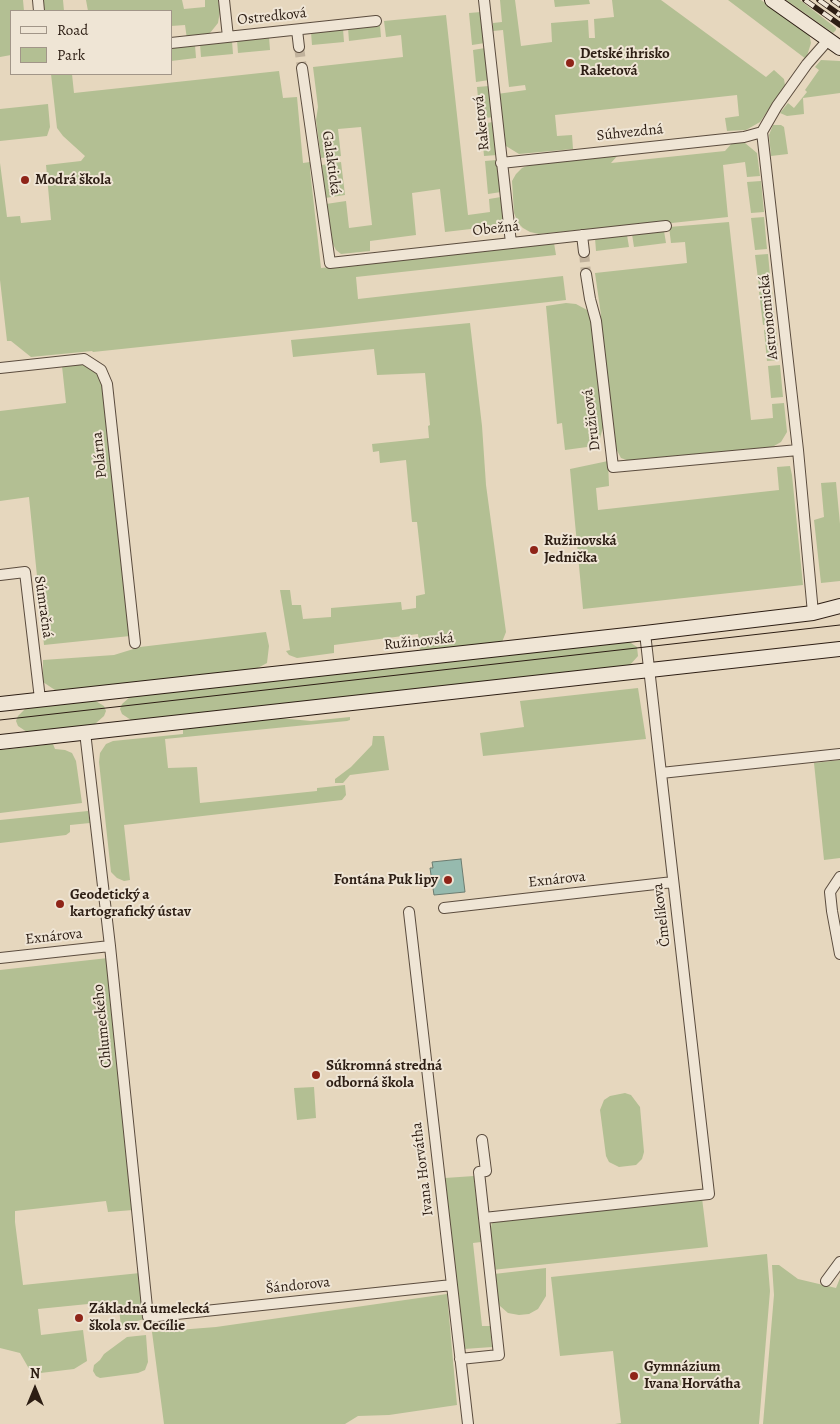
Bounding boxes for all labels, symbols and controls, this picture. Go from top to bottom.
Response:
street label: Ostredková [236,4,308,30]
legend [10,10,172,75]
text: Road [57,20,88,40]
text: Park [57,45,85,65]
place label: Detské ihrisko Raketová [580,45,670,80]
marker: Detské ihrisko Raketová [564,57,576,69]
street label: Raketová [470,95,494,151]
street label: Súhvezdná [596,121,664,145]
street label: Galaktická [318,130,344,196]
place label: Modrá škola [35,171,112,189]
marker: Modrá škola [19,174,31,186]
street label: Obežná [472,218,520,240]
street label: Astronomická [756,273,782,361]
street label: Družicová [579,388,605,452]
street label: Polárna [89,431,111,479]
place label: Ružinovská Jednička [544,532,617,567]
marker: Ružinovská Jednička [528,544,540,556]
street label: Súmračná [30,575,56,639]
street label: Ružinovská [383,629,455,655]
street label: Exnárova [527,868,587,892]
place label: Fontána Puk lipy [334,871,438,889]
marker: Fontána Puk lipy [442,874,454,886]
street label: Čmelíkova [649,882,675,948]
place label: Geodetický a kartografický ústav [70,886,191,921]
marker: Geodetický a kartografický ústav [54,898,66,910]
street label: Exnárova [24,925,84,949]
street label: Chlumeckého [90,983,116,1069]
place label: Súkromná stredná odborná škola [326,1057,442,1092]
marker: Súkromná stredná odborná škola [310,1069,322,1081]
street label: Ivana Horvátha [408,1121,438,1217]
street label: Šándorova [265,1274,331,1298]
place label: Základná umelecká škola sv. Cecílie [89,1300,210,1335]
marker: Základná umelecká škola sv. Cecílie [73,1312,85,1324]
place label: Gymnázium Ivana Horvátha [644,1358,741,1393]
north arrow [10,1364,60,1414]
text: N [30,1364,40,1383]
marker: Gymnázium Ivana Horvátha [628,1370,640,1382]

